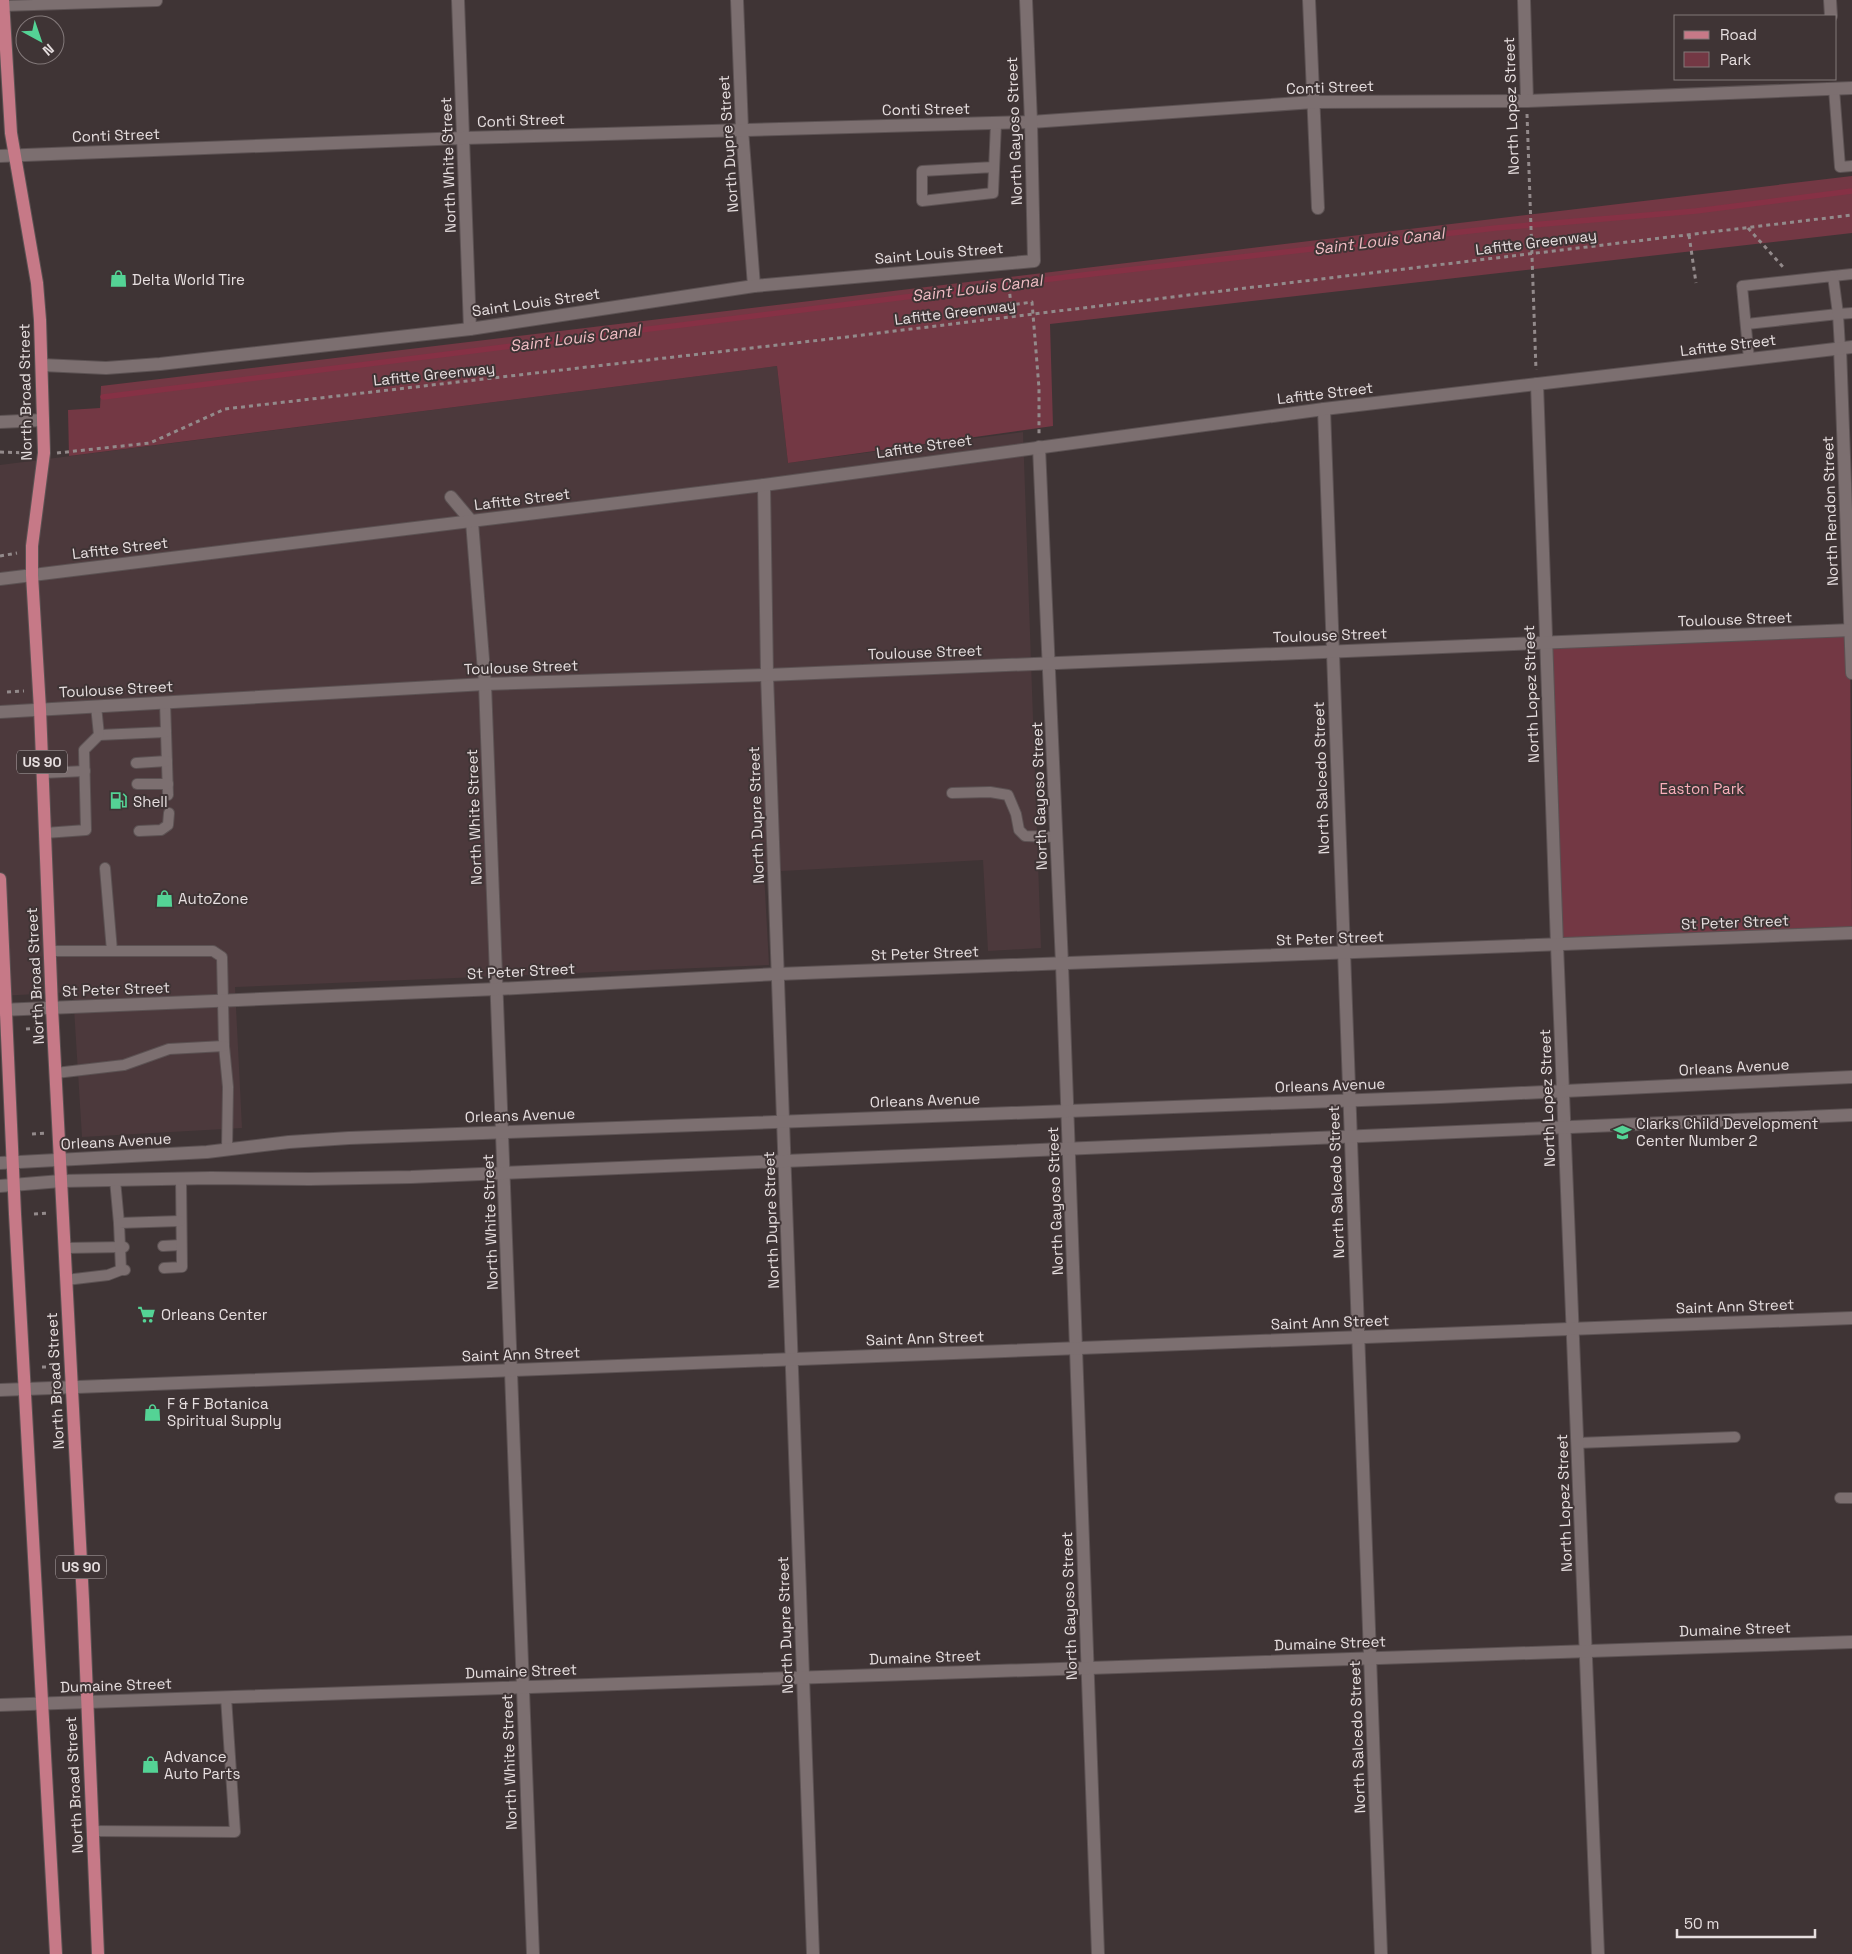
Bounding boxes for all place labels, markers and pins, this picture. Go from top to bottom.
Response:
shop icon: Delta World Tire [108,269,128,289]
place label: Delta World Tire [132,270,245,289]
fuel station icon: Shell [109,791,129,811]
place label: Shell [133,792,168,811]
shop icon: AutoZone [154,888,174,908]
place label: AutoZone [178,889,248,908]
place label: Clarks Child Development Center Number 2 [1636,1114,1818,1150]
school or university icon: Clarks Child Development Center Number 2 [1612,1122,1632,1142]
supermarket icon: Orleans Center [137,1304,157,1324]
place label: Orleans Center [161,1305,268,1324]
place label: F & F Botanica Spiritual Supply [167,1394,282,1430]
shop icon: F & F Botanica Spiritual Supply [143,1402,163,1422]
place label: Advance Auto Parts [164,1747,240,1783]
shop icon: Advance Auto Parts [140,1755,160,1775]

